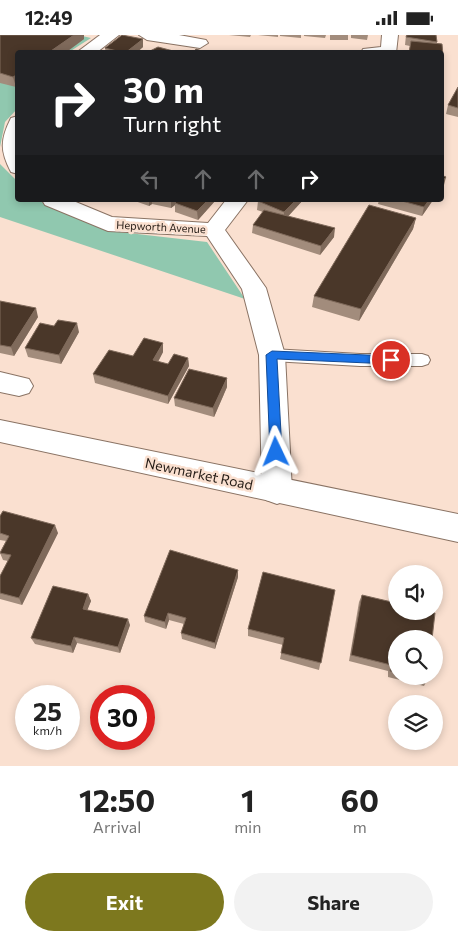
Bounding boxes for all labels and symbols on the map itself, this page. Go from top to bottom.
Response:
street label: Hepworth Avenue [116,218,206,235]
pin [370,339,412,381]
position arrow [249,425,301,477]
street label: Newmarket Road [144,454,255,493]
speed limit sign: 30 [90,685,155,750]

